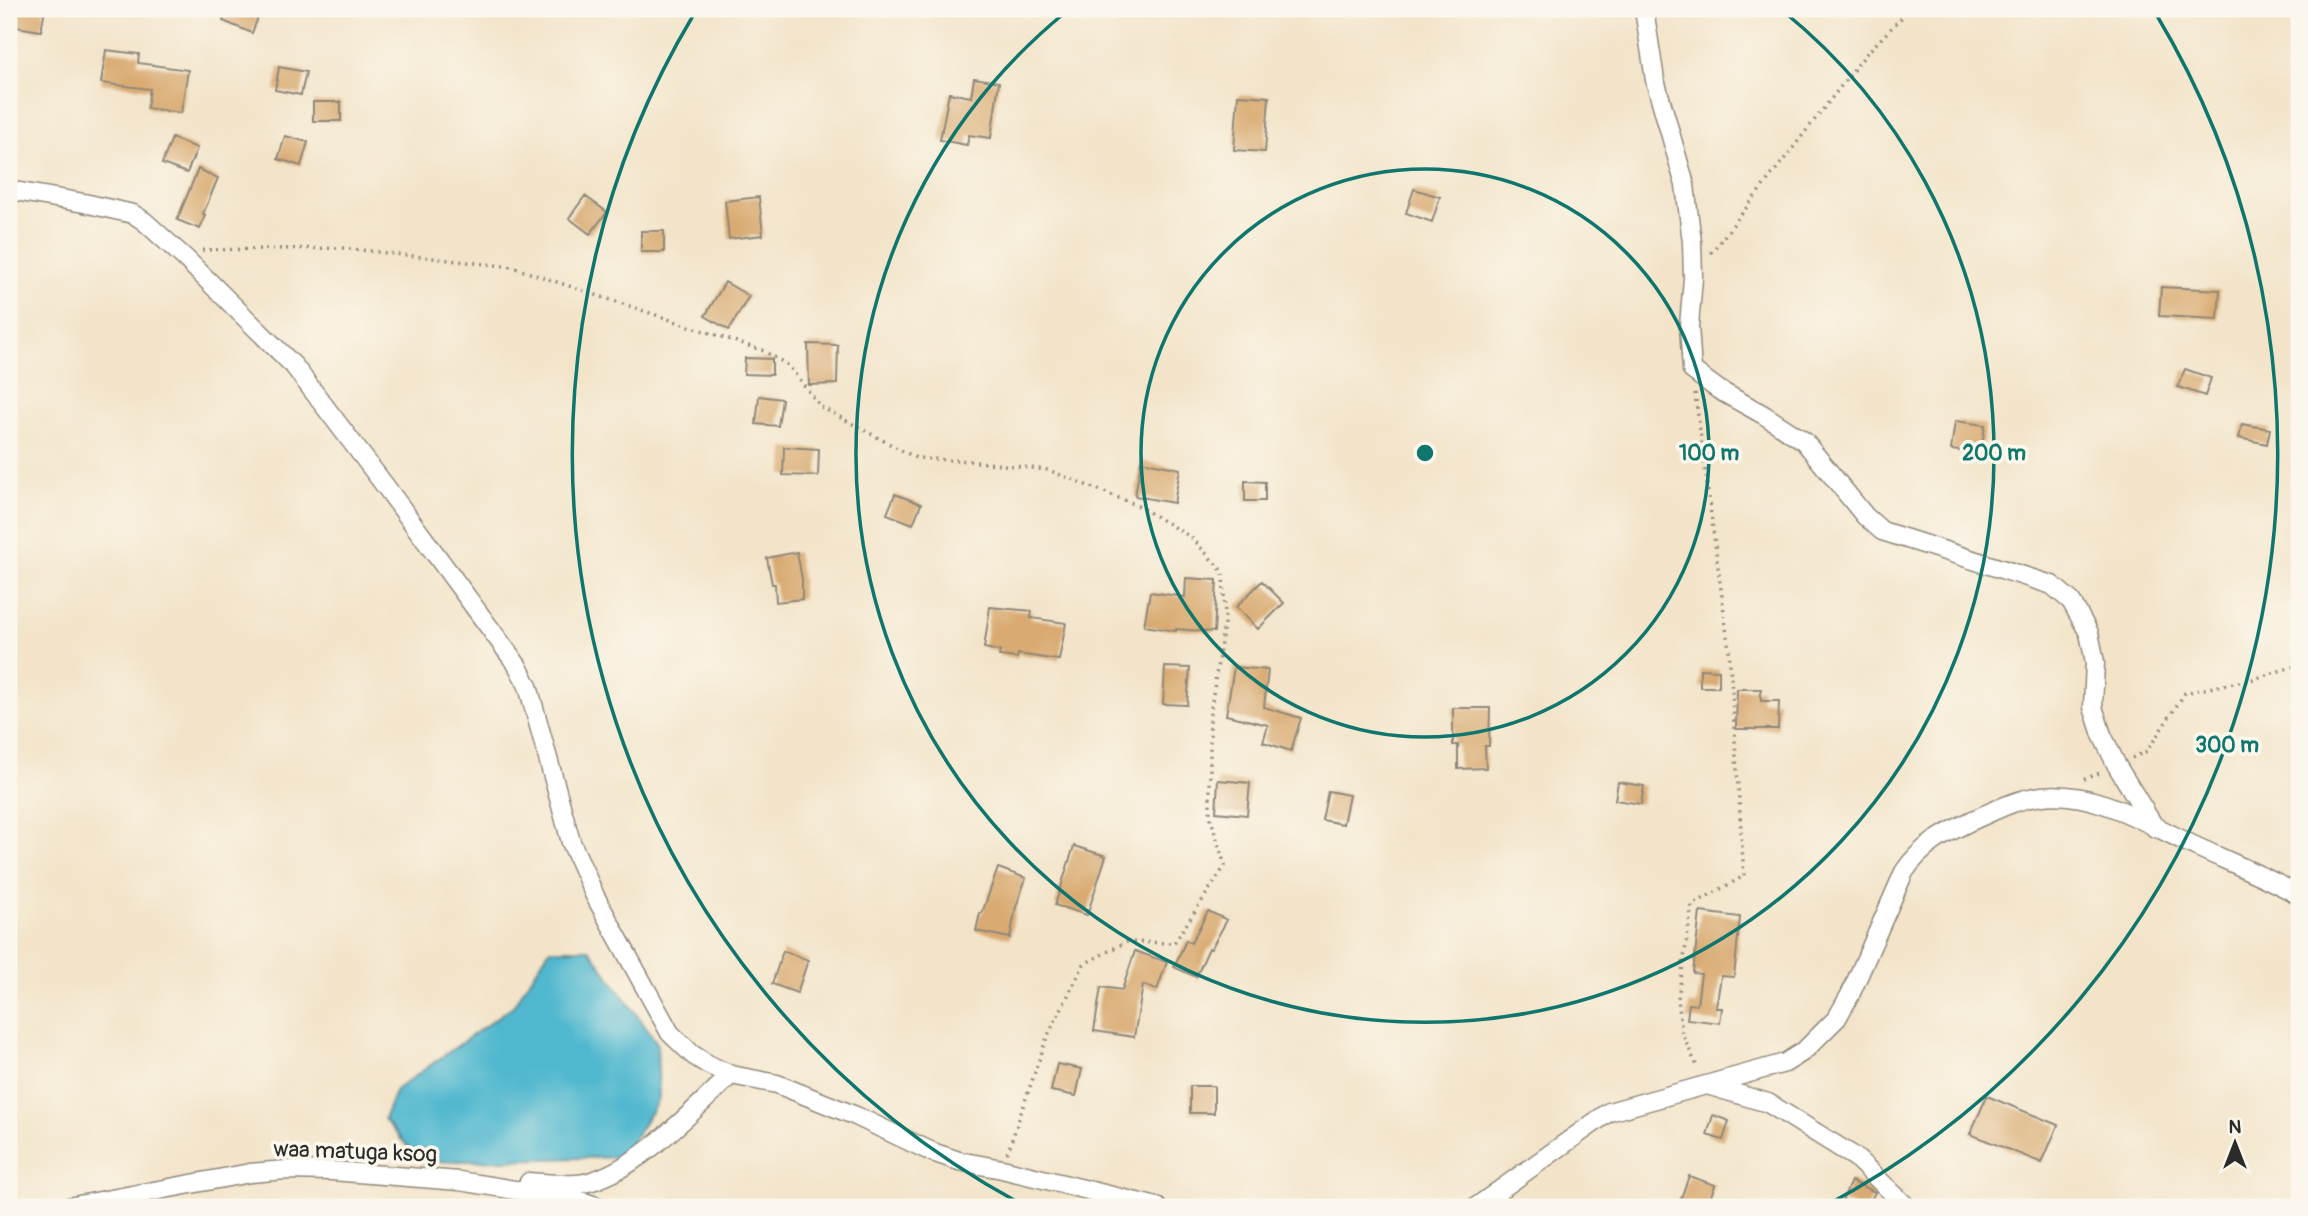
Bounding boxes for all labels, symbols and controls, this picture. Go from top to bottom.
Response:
text: 100 m [1679,440,1739,467]
text: 200 m [1962,440,2026,467]
centre of rings [1413,441,1437,465]
text: 300 m [2195,732,2259,759]
north arrow [2200,1108,2270,1178]
text: N [2229,1115,2242,1139]
street label: waa matuga ksog [272,1134,438,1169]

